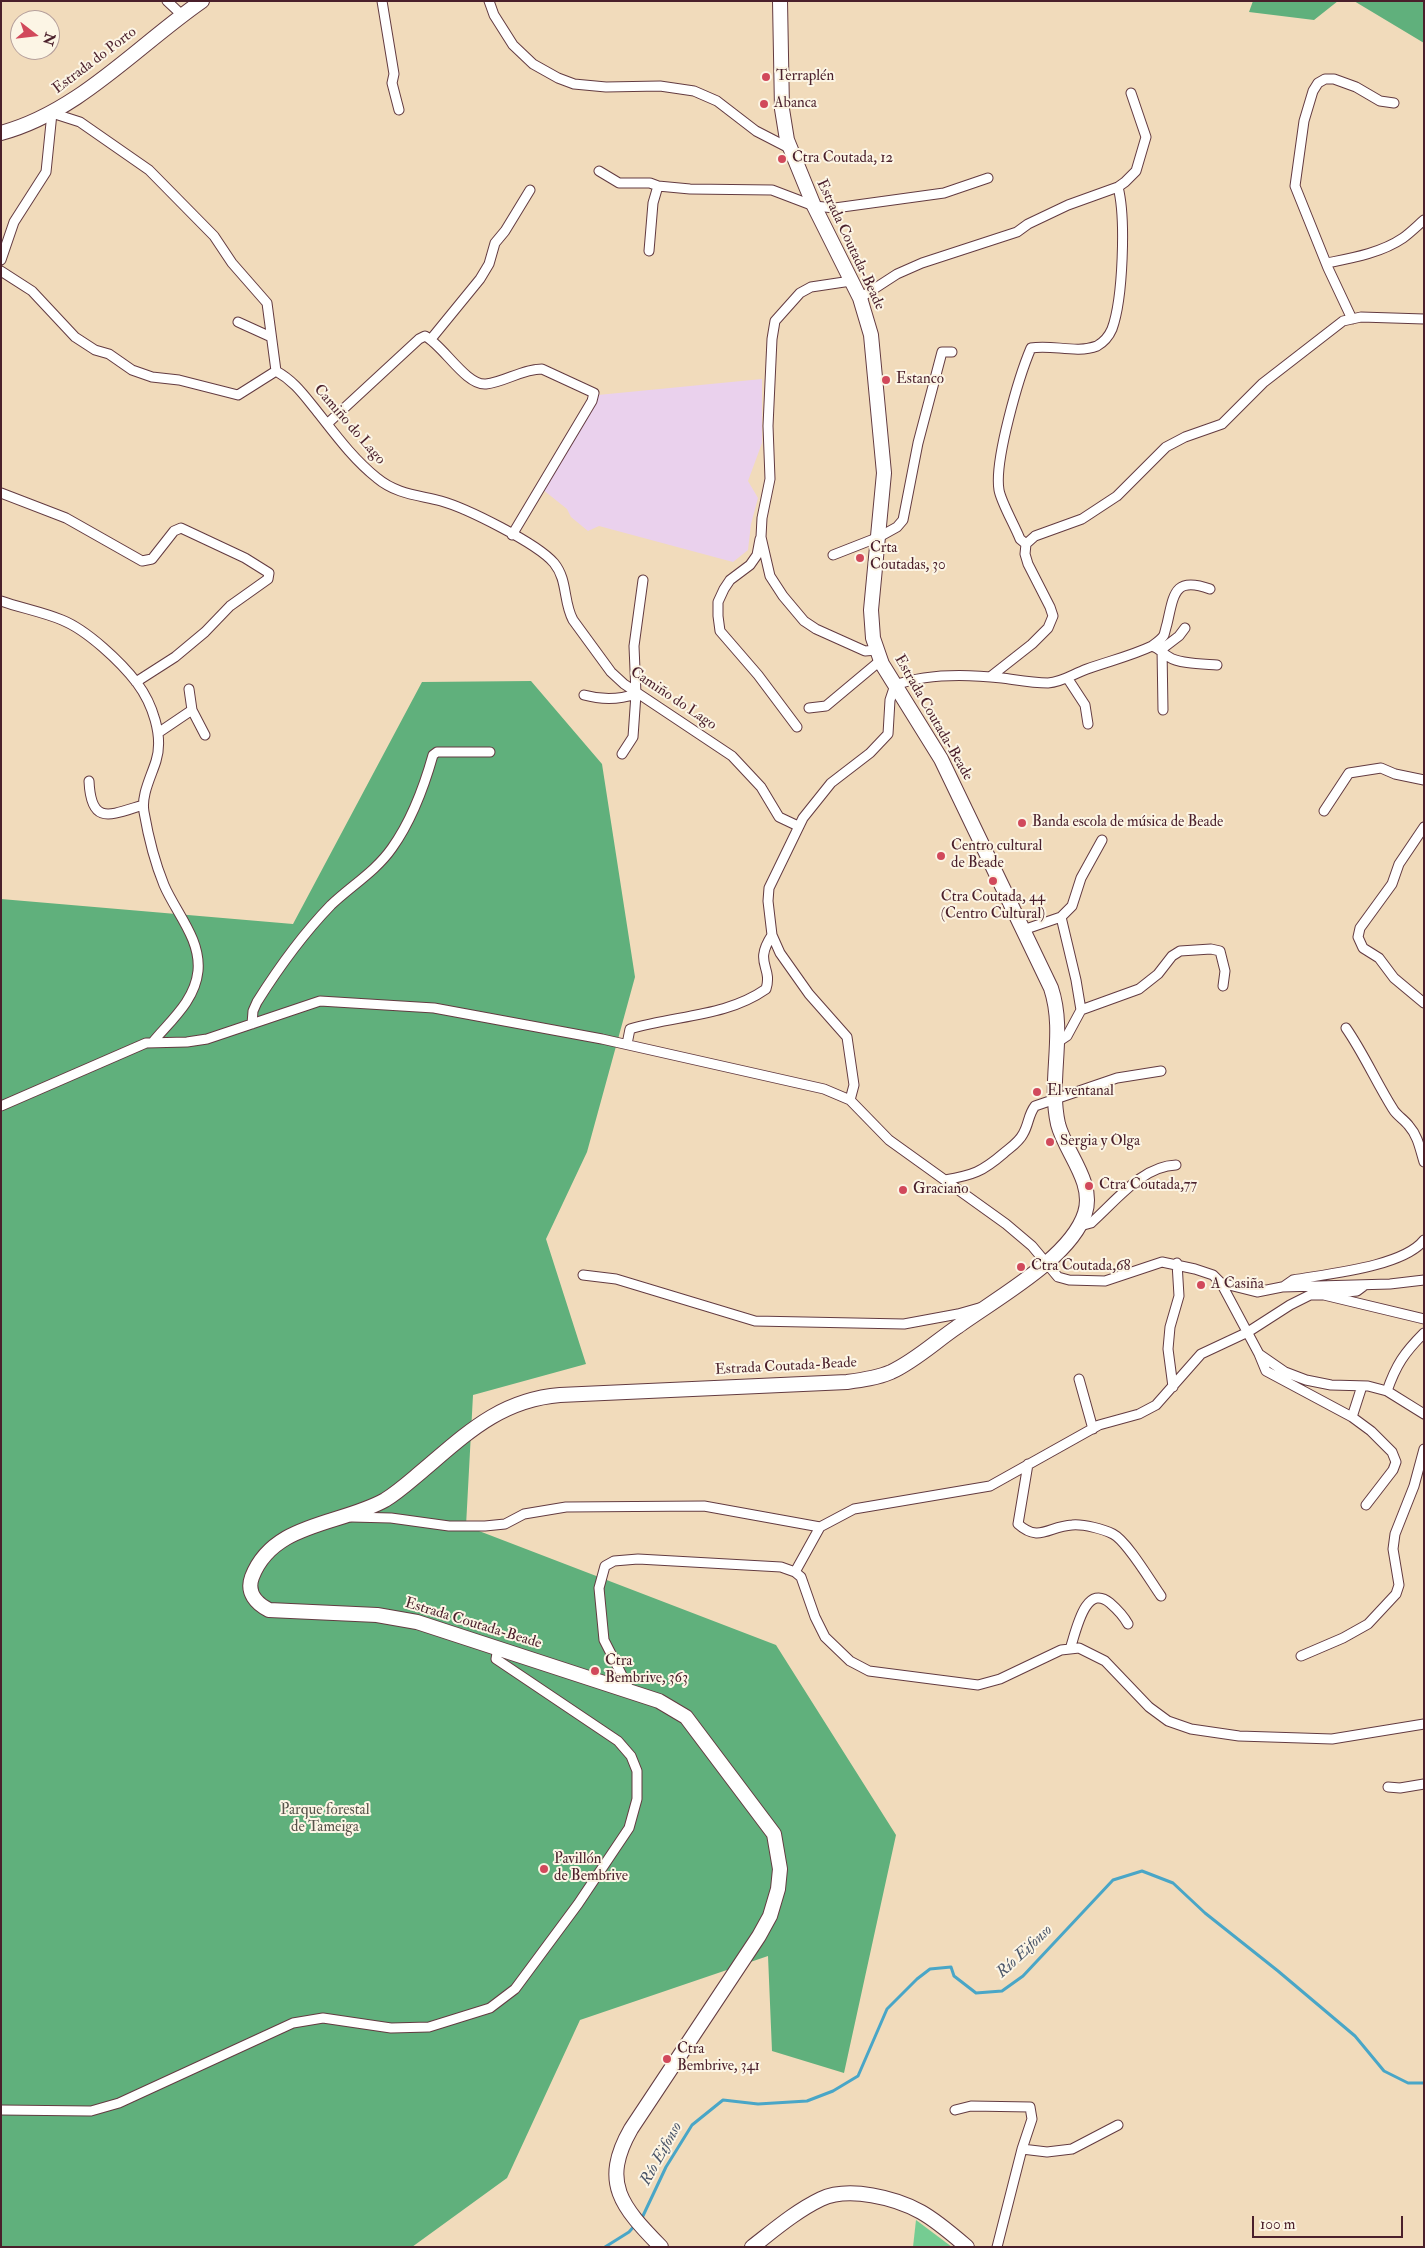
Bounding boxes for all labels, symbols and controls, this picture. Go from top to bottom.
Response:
north arrow [10,10,60,60]
street label: Estrada do Porto [50,24,140,98]
text: N [39,31,59,47]
place label: Terraplén [776,68,834,86]
marker: Terraplén [760,71,772,83]
place label: Abanca [774,95,817,113]
marker: Abanca [758,98,770,110]
place label: Ctra Coutada, 12 [792,150,893,168]
marker: Ctra Coutada, 12 [776,153,788,165]
street label: Estrada Coutada-Beade [812,177,888,313]
place label: Estanco [896,371,944,389]
marker: Estanco [880,374,892,386]
street label: Camiño do Lago [309,381,389,469]
place label: Crta Coutadas, 30 [870,540,946,575]
marker: Crta Coutadas, 30 [854,552,866,564]
street label: Estrada Coutada-Beade [890,652,976,784]
street label: Camiño do Lago [626,664,720,734]
place label: Banda escola de música de Beade [1032,814,1223,832]
marker: Banda escola de música de Beade [1016,817,1028,829]
place label: Centro cultural de Beade [951,838,1042,873]
marker: Centro cultural de Beade [935,850,947,862]
marker: Ctra Coutada, 44 (Centro Cultural) [987,875,999,887]
place label: Ctra Coutada, 44 (Centro Cultural) [941,889,1045,924]
place label: El ventanal [1047,1083,1114,1101]
marker: El ventanal [1031,1086,1043,1098]
place label: Sergia y Olga [1060,1133,1140,1151]
marker: Sergia y Olga [1044,1136,1056,1148]
place label: Ctra Coutada,77 [1099,1177,1197,1195]
marker: Ctra Coutada,77 [1083,1180,1095,1192]
place label: Graciano [913,1181,968,1199]
marker: Graciano [897,1184,909,1196]
place label: Ctra Coutada,68 [1031,1258,1131,1276]
marker: Ctra Coutada,68 [1015,1261,1027,1273]
place label: A Casiña [1211,1276,1264,1294]
marker: A Casiña [1195,1279,1207,1291]
street label: Estrada Coutada-Beade [715,1354,857,1380]
street label: Estrada Coutada-Beade [402,1595,544,1653]
place label: Ctra Bembrive, 363 [605,1653,688,1688]
marker: Ctra Bembrive, 363 [589,1665,601,1677]
park label: Parque forestal de Tameiga [280,1802,370,1837]
place label: Pavillón de Bembrive [554,1851,628,1886]
marker: Pavillón de Bembrive [538,1863,550,1875]
water label: Río Eifonso [993,1921,1057,1983]
place label: Ctra Bembrive, 341 [677,2041,760,2076]
marker: Ctra Bembrive, 341 [661,2053,673,2065]
water label: Río Eifonso [637,2119,687,2189]
scale bar [1255,2206,1406,2238]
text: 100 m [1260,2215,1295,2234]

